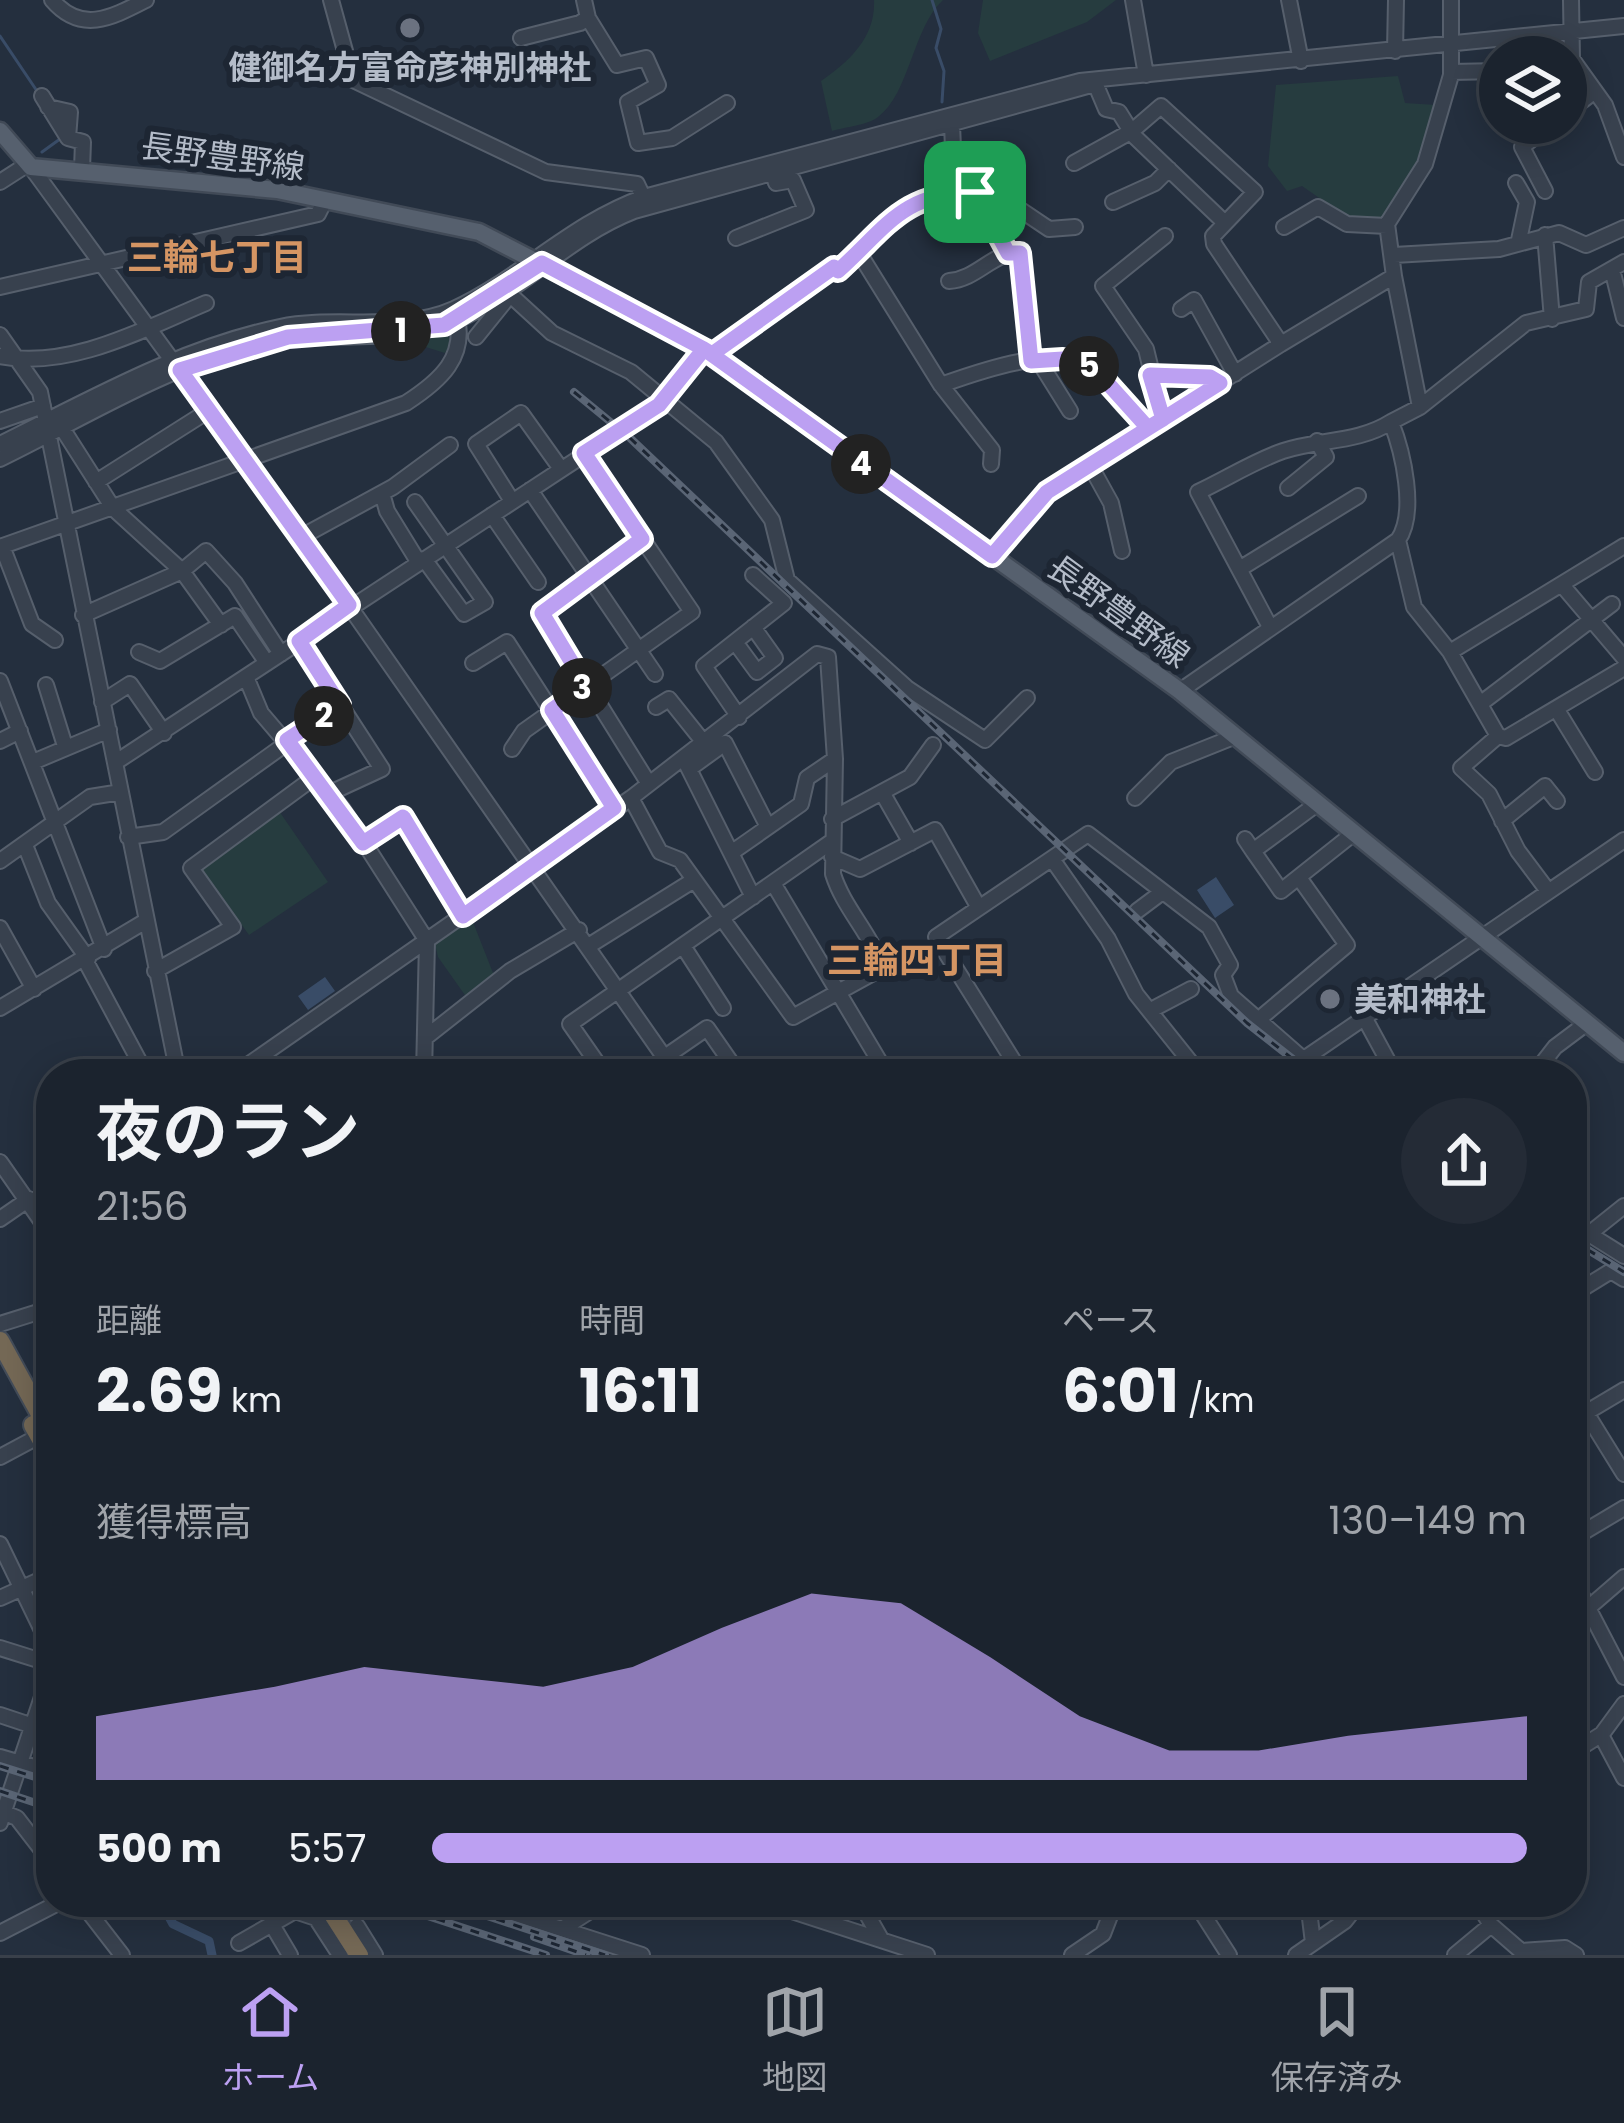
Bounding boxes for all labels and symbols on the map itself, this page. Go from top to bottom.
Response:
marker: 健御名方富命彦神別神社 [397,15,423,41]
place label: 健御名方富命彦神別神社 [229,44,592,91]
street label: 長野豊野線 [138,122,308,191]
pin [924,141,1026,243]
district label: 三輪七丁目 [127,232,307,283]
pin: 1 [371,301,431,361]
pin: 5 [1059,336,1119,396]
pin: 4 [831,434,891,494]
street label: 長野豊野線 [1038,544,1199,679]
pin: 3 [552,658,612,718]
pin: 2 [294,686,354,746]
district label: 三輪四丁目 [827,935,1007,986]
place label: 美和神社 [1354,976,1486,1023]
marker: 美和神社 [1317,986,1343,1012]

